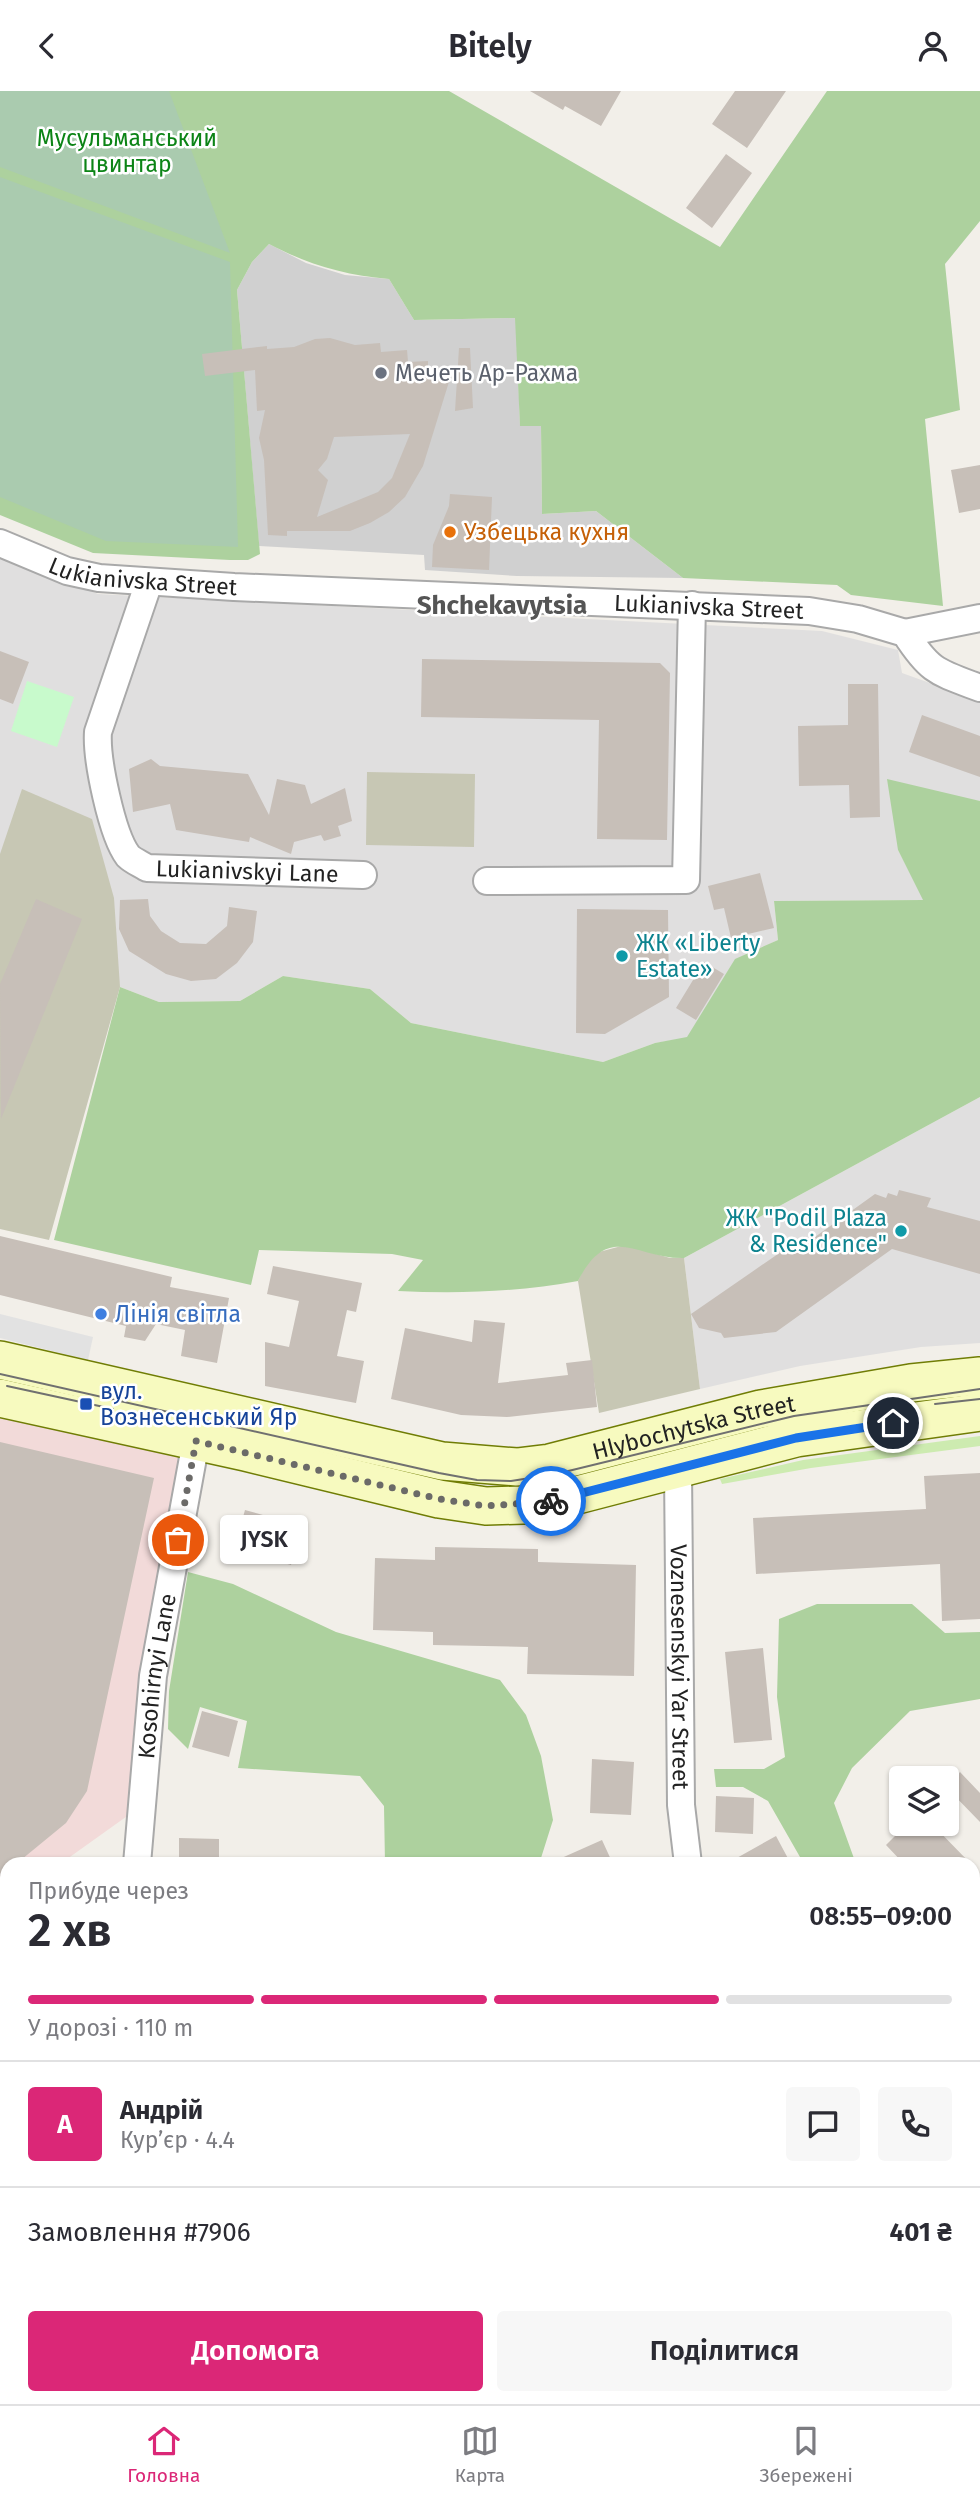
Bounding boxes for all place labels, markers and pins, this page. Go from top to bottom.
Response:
place label: Мечеть Ар-Рахма [395,359,578,387]
marker: Мечеть Ар-Рахма [373,365,389,381]
place label: Узбецька кухня [464,518,629,546]
marker: Узбецька кухня [442,524,458,540]
place label: ЖК «Liberty Estate» [636,929,761,983]
marker: ЖК «Liberty Estate» [614,948,630,964]
place label: ЖК "Podil Plaza & Residence" [726,1204,887,1258]
marker: ЖК "Podil Plaza & Residence" [893,1223,909,1239]
place label: Лінія світла [115,1300,241,1328]
marker: Лінія світла [93,1306,109,1322]
place label: вул. Вознесенський Яр [100,1377,297,1431]
pin [863,1393,923,1453]
marker: вул. Вознесенський Яр [78,1396,94,1412]
pin [148,1510,208,1570]
callout: JYSK [220,1515,308,1565]

